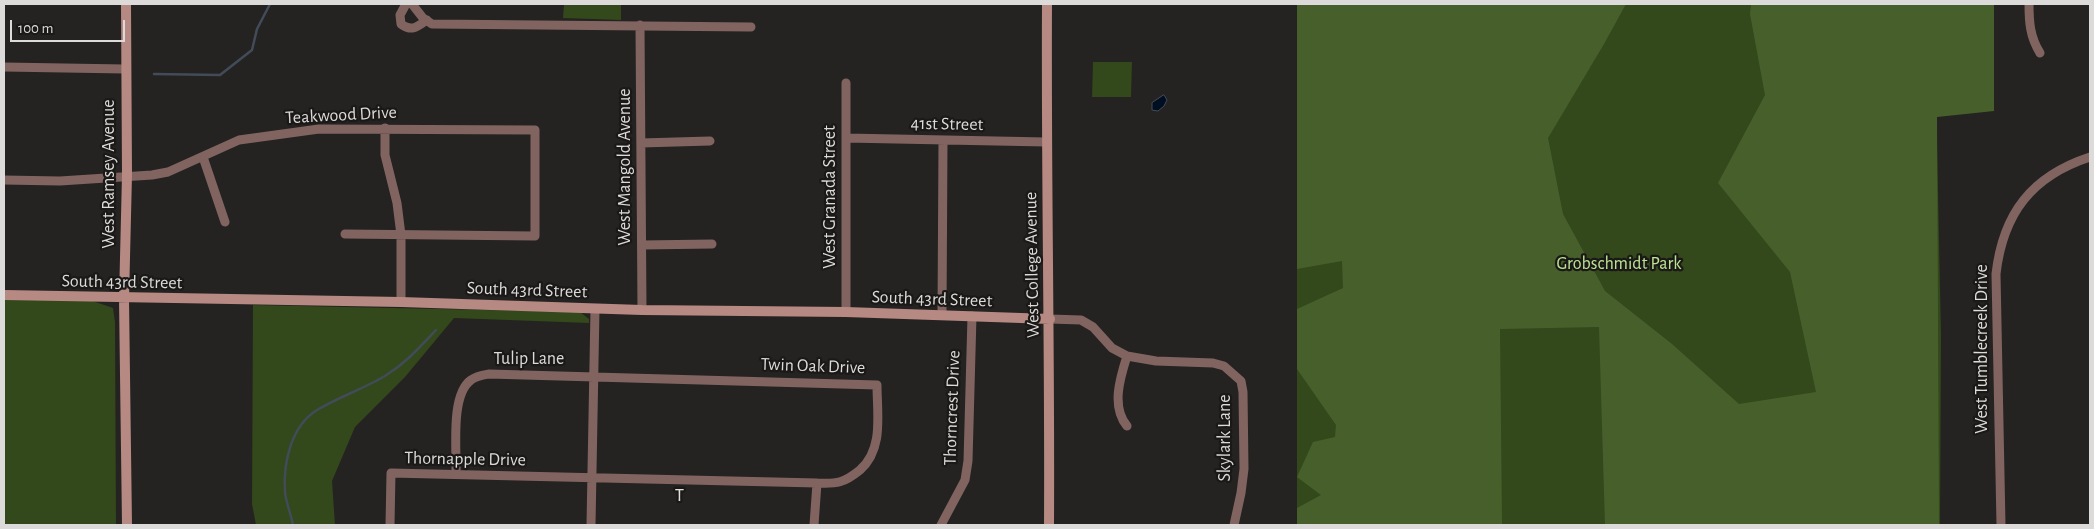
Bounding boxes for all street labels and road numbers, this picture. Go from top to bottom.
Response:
street label: West Mangold Avenue [614,88,636,246]
street label: West Ramsey Avenue [98,99,120,249]
street label: Teakwood Drive [285,101,397,129]
street label: 41st Street [911,113,983,135]
street label: West Granada Street [819,125,841,269]
street label: West College Avenue [1020,192,1044,338]
street label: West Tumblecreek Drive [1971,264,1993,434]
street label: South 43rd Street [61,270,183,294]
street label: South 43rd Street [466,277,588,303]
street label: South 43rd Street [871,286,993,312]
street label: Tulip Lane [494,348,564,370]
street label: Thorncrest Drive [939,350,965,466]
street label: Twin Oak Drive [760,353,866,379]
street label: Skylark Lane [1214,394,1236,482]
street label: Thornapple Drive [404,447,526,471]

